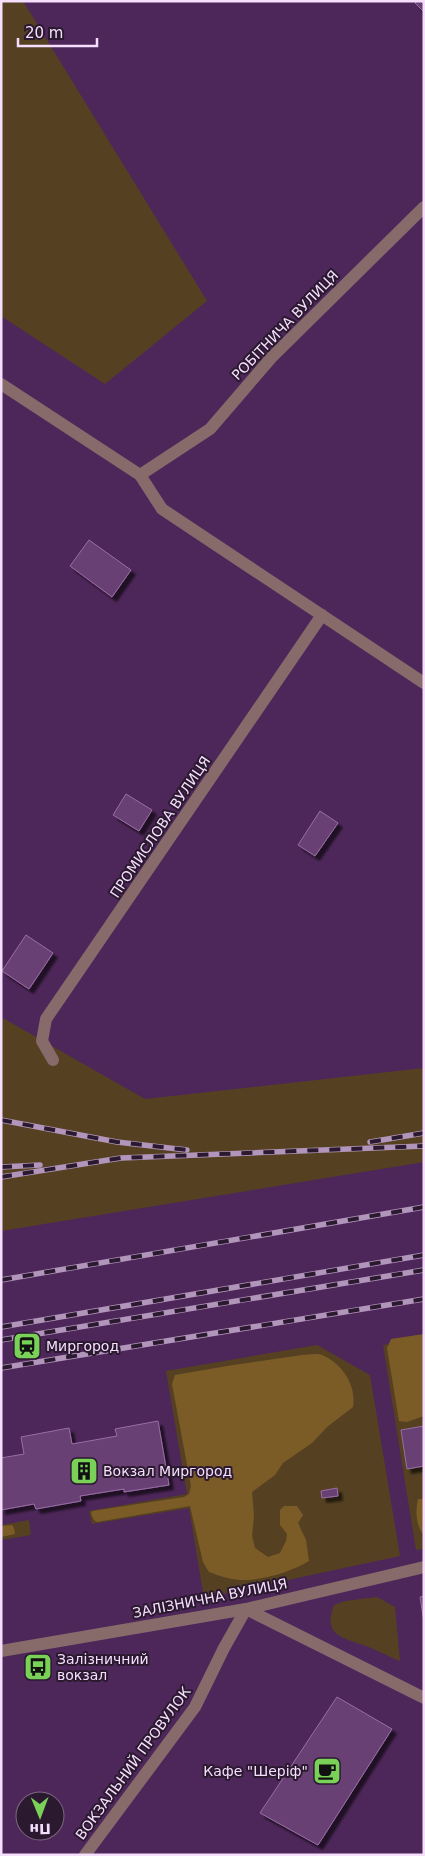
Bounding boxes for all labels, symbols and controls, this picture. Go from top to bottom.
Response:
scale bar [18,15,96,47]
text: 20 m [25,24,63,42]
street label: РОБІТНИЧА ВУЛИЦЯ [228,267,342,383]
street label: ПРОМИСЛОВА ВУЛИЦЯ [107,753,213,901]
station icon: Миргород [12,1331,42,1361]
place label: Миргород [46,1338,119,1354]
building icon: Вокзал Миргород [69,1456,99,1486]
place label: Вокзал Миргород [103,1463,232,1479]
street label: ЗАЛІЗНИЧНА ВУЛИЦЯ [131,1575,289,1621]
place label: Залізничний вокзал [57,1651,149,1683]
bus stop icon: Залізничний вокзал [23,1652,53,1682]
street label: ВОКЗАЛЬНИЙ ПРОВУЛОК [71,1683,194,1842]
cafe icon: Кафе "Шеріф" [312,1756,342,1786]
place label: Кафе "Шеріф" [203,1763,308,1779]
north arrow [15,1791,65,1841]
text: Пн [29,1821,51,1837]

